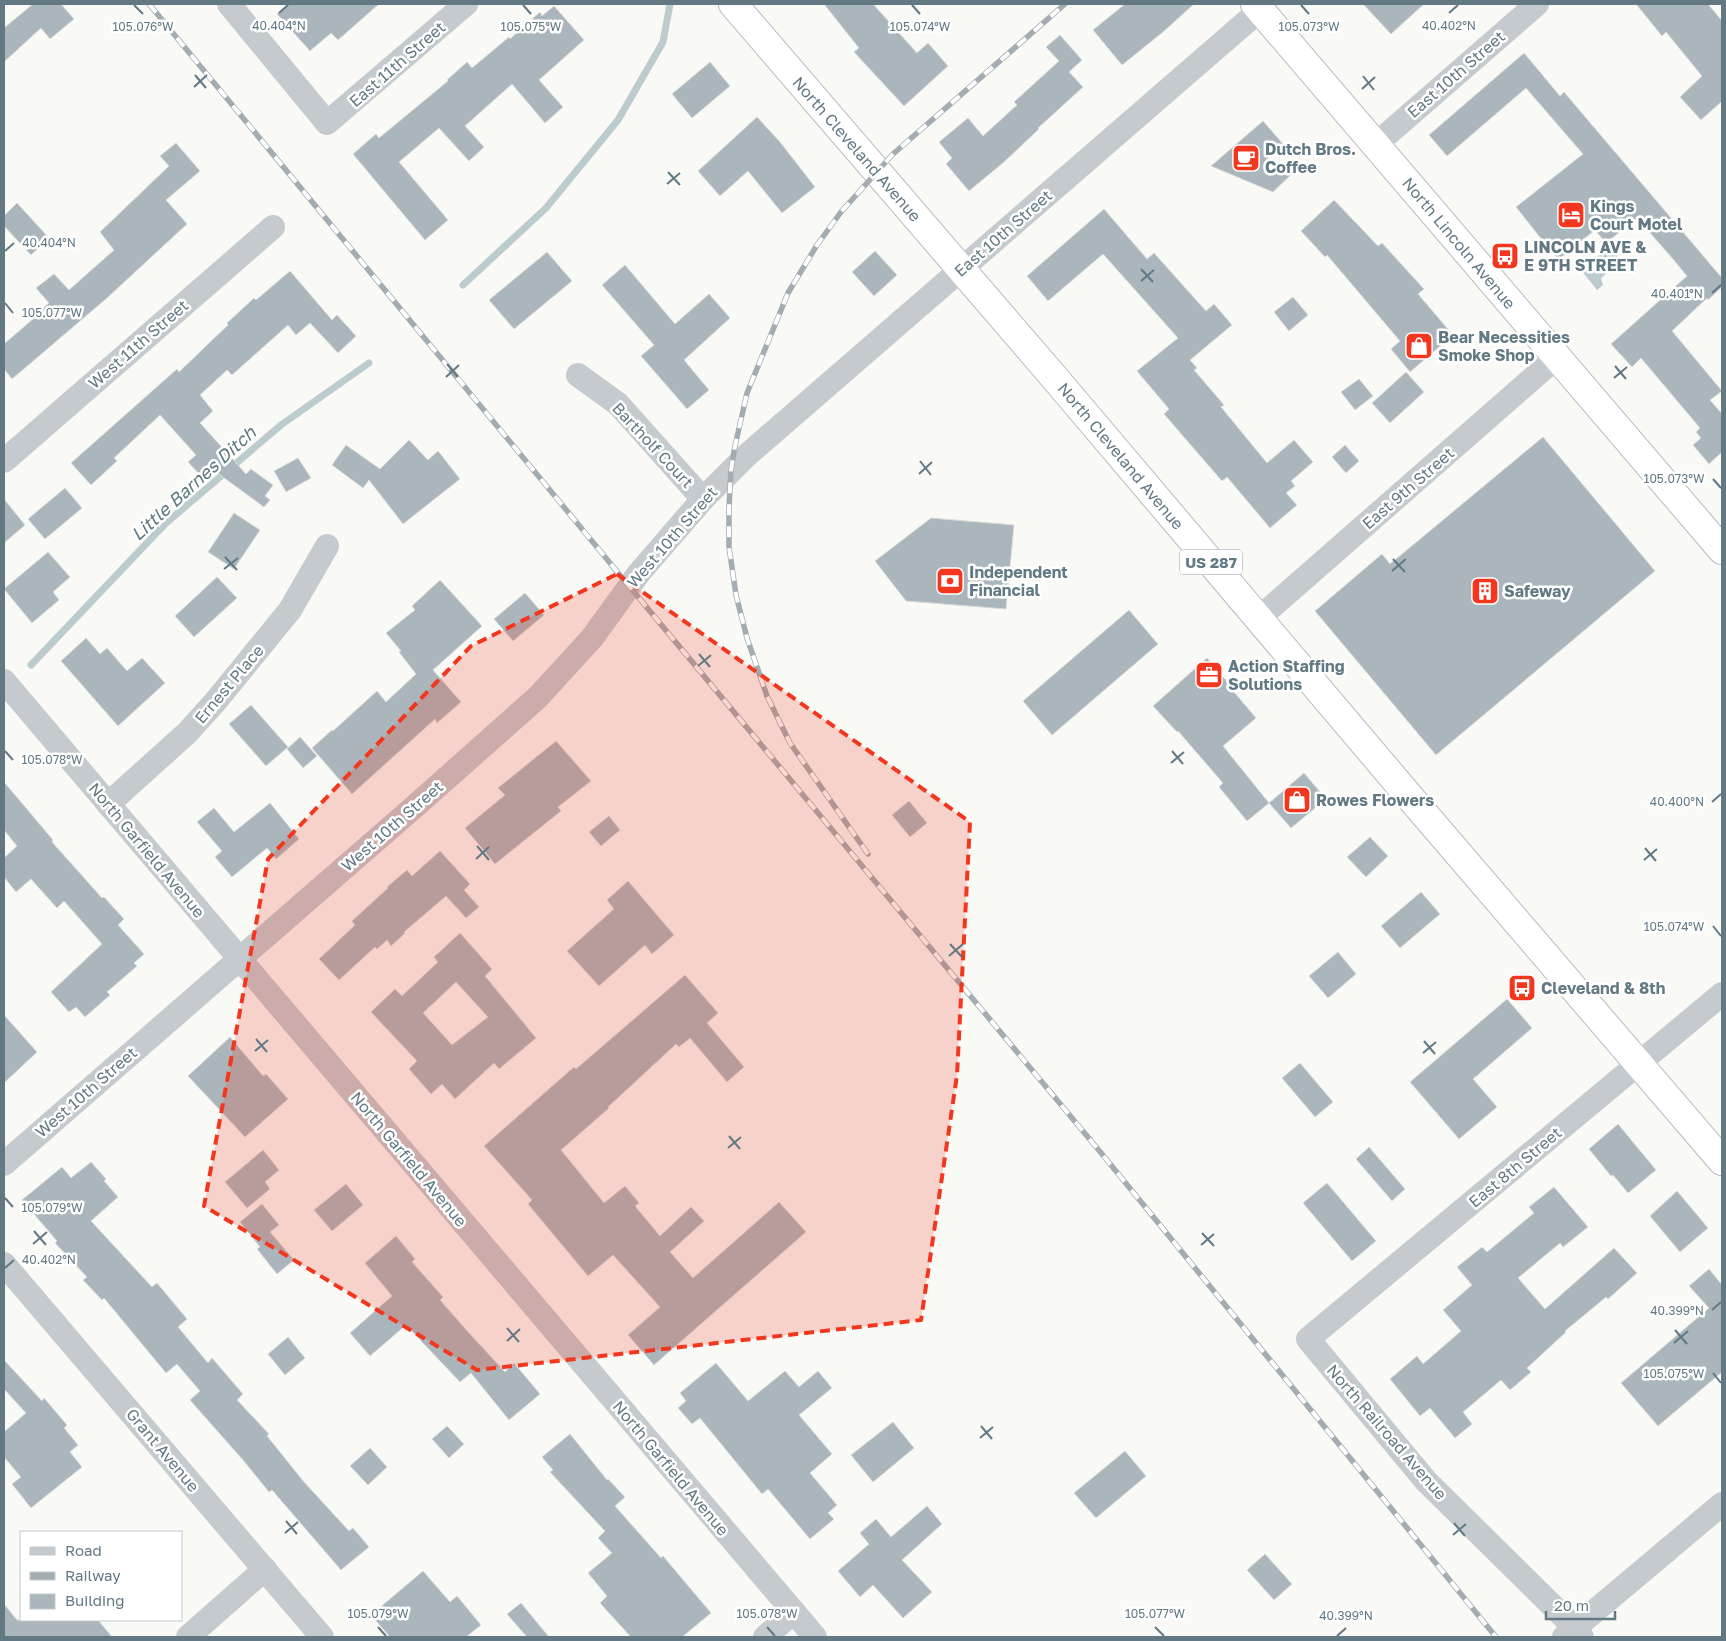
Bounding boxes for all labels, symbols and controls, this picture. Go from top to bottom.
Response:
street label: East 11th Street [345,17,449,111]
text: 40.404°N [252,18,306,33]
text: 40.402°N [1422,18,1476,33]
text: 105.076°W [112,19,174,34]
text: 105.075°W [501,19,562,34]
text: 105.074°W [890,19,951,34]
text: 105.073°W [1279,19,1340,34]
street label: East 10th Street [1403,26,1509,122]
street label: North Cleveland Avenue [789,72,925,226]
place label: Dutch Bros. Coffee [1265,139,1356,177]
cafe icon: Dutch Bros. Coffee [1231,143,1261,173]
street label: North Lincoln Avenue [1398,173,1520,313]
street label: East 10th Street [950,185,1056,281]
place label: Kings Court Motel [1590,196,1683,234]
hotel icon: Kings Court Motel [1556,200,1586,230]
text: 40.404°N [22,235,76,250]
place label: LINCOLN AVE & E 9TH STREET [1524,237,1647,275]
bus stop icon: LINCOLN AVE & E 9TH STREET [1490,241,1520,271]
text: 40.401°N [1651,286,1703,301]
street label: West 11th Street [84,295,192,393]
text: 105.077°W [22,305,83,320]
place label: Bear Necessities Smoke Shop [1438,327,1570,365]
shop icon: Bear Necessities Smoke Shop [1404,331,1434,361]
street label: North Cleveland Avenue [1054,378,1188,534]
street label: Bartholf Court [608,398,698,492]
water label: Little Barnes Ditch [126,421,261,545]
street label: East 9th Street [1358,443,1458,533]
text: 105.073°W [1644,471,1705,486]
street label: West 10th Street [622,482,722,592]
road number: US 287 [1180,550,1242,574]
place label: Independent Financial [969,562,1068,600]
bank icon: Independent Financial [935,566,965,596]
building icon: Safeway [1470,576,1500,606]
place label: Safeway [1504,581,1571,601]
street label: Ernest Place [190,641,268,727]
place label: Action Staffing Solutions [1228,656,1345,694]
office icon: Action Staffing Solutions [1194,660,1224,690]
text: 105.078°W [21,752,83,767]
street label: West 10th Street [337,776,447,876]
street label: North Garfield Avenue [85,778,209,922]
shop icon: Rowes Flowers [1282,785,1312,815]
place label: Rowes Flowers [1316,790,1434,810]
text: 40.400°N [1650,794,1704,809]
text: 105.074°W [1644,919,1705,934]
bus stop icon: Cleveland & 8th [1507,973,1537,1003]
place label: Cleveland & 8th [1541,978,1665,998]
street label: West 10th Street [31,1042,141,1142]
street label: North Garfield Avenue [347,1087,471,1231]
street label: East 8th Street [1465,1122,1565,1212]
text: 105.079°W [21,1200,83,1215]
text: 40.402°N [22,1252,76,1267]
text: 40.399°N [1650,1303,1704,1318]
street label: North Railroad Avenue [1323,1360,1451,1504]
text: 105.075°W [1644,1366,1705,1381]
street label: North Garfield Avenue [609,1396,733,1540]
street label: Grant Avenue [122,1404,204,1496]
legend [20,1531,182,1621]
text: Road [65,1541,102,1559]
text: Railway [65,1566,121,1584]
scale bar [1546,1588,1615,1620]
text: Building [65,1591,125,1609]
text: 20 m [1554,1596,1589,1614]
text: 105.079°W [347,1606,409,1621]
text: 105.078°W [736,1606,798,1621]
text: 105.077°W [1125,1606,1186,1621]
text: 40.399°N [1319,1608,1373,1623]

